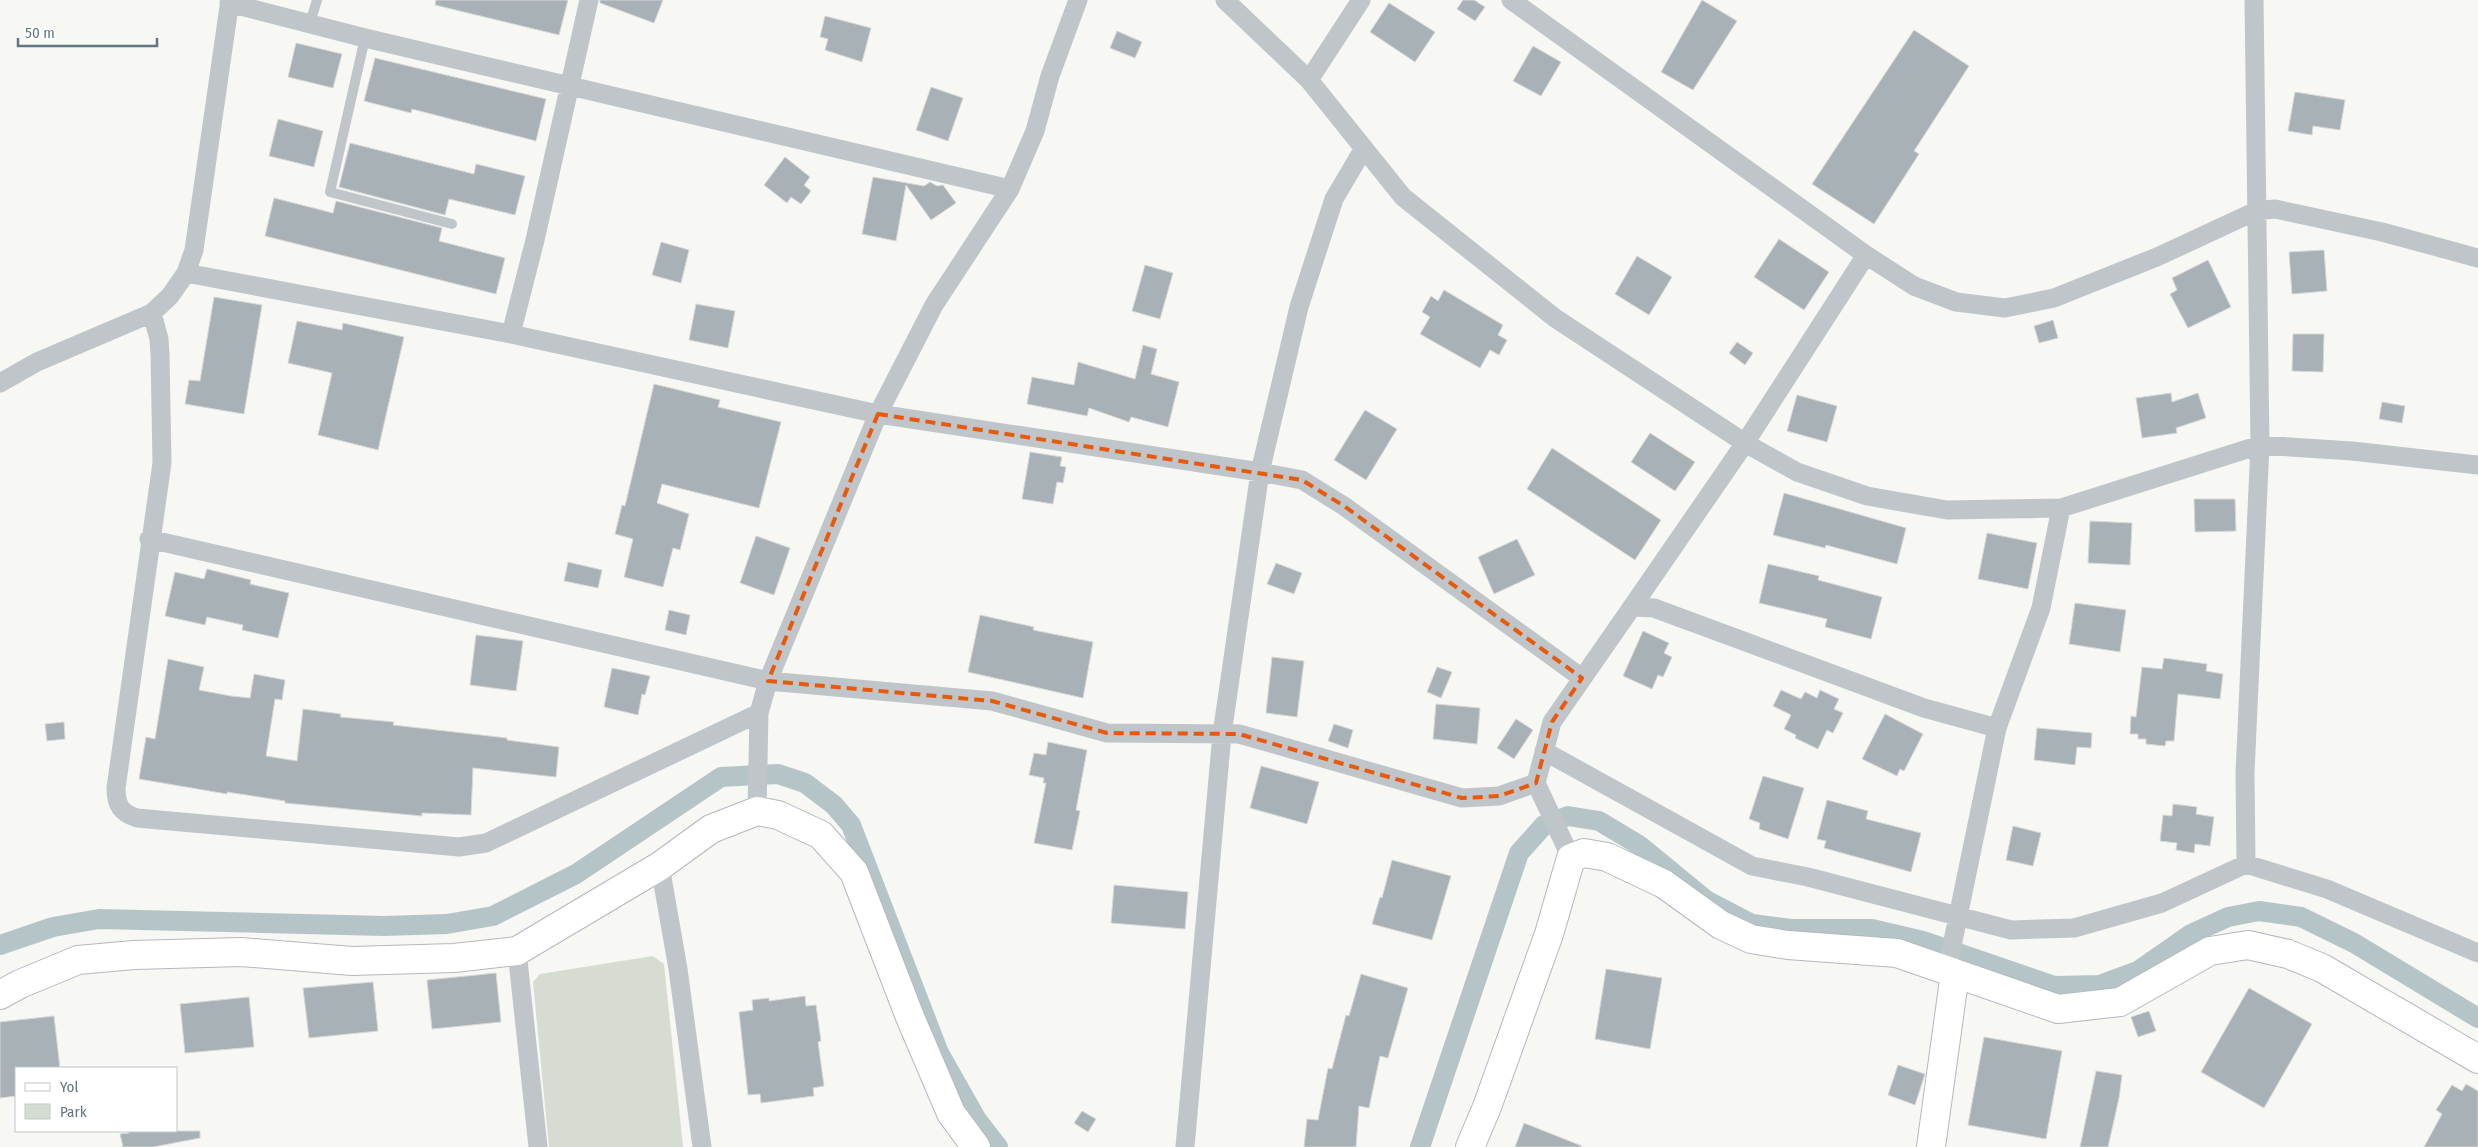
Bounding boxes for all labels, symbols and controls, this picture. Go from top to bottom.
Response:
scale bar [18,15,156,47]
text: 50 m [25,24,55,42]
legend [15,1067,178,1132]
text: Yol [60,1078,78,1096]
text: Park [60,1103,87,1121]

